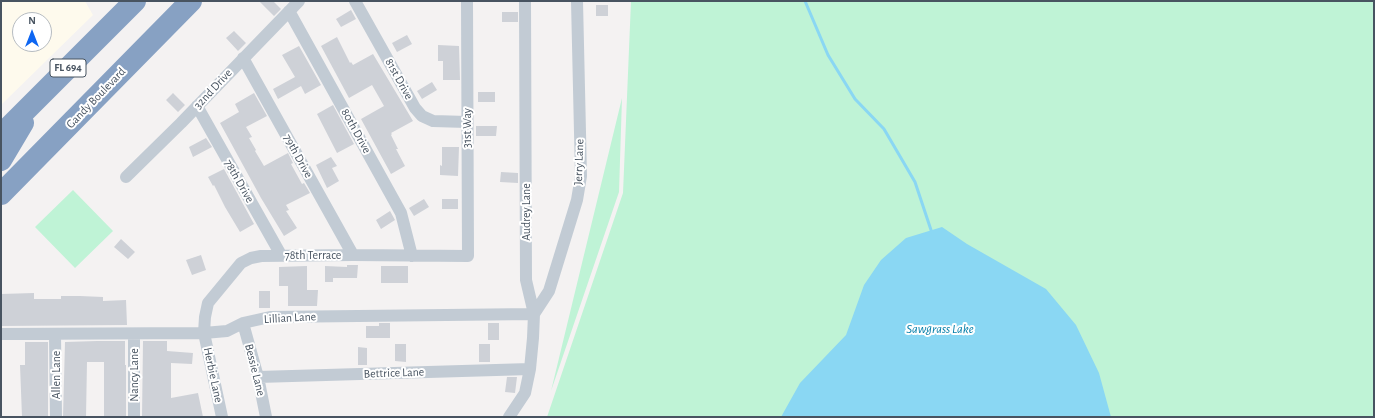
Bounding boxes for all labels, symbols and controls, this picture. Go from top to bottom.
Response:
north arrow [12,12,52,52]
text: N [28,15,36,26]
street label: 81st Drive [382,56,416,102]
road number: FL 694 [50,59,86,77]
street label: Gandy Boulevard [63,65,129,131]
street label: 32nd Drive [191,66,235,112]
street label: 80th Drive [338,106,374,156]
street label: 31st Way [460,108,474,148]
street label: 79th Drive [280,132,316,180]
street label: Jerry Lane [571,139,587,185]
street label: 78th Drive [221,157,257,205]
street label: Audrey Lane [519,183,533,241]
street label: 78th Terrace [285,248,341,262]
street label: Lillian Lane [263,309,317,327]
water label: Sawgrass Lake [906,321,974,337]
street label: Bessie Lane [242,342,268,398]
street label: Herbie Lane [200,346,226,404]
street label: Nancy Lane [127,348,141,402]
street label: Allen Lane [49,351,63,399]
street label: Bettrice Lane [363,365,425,381]

